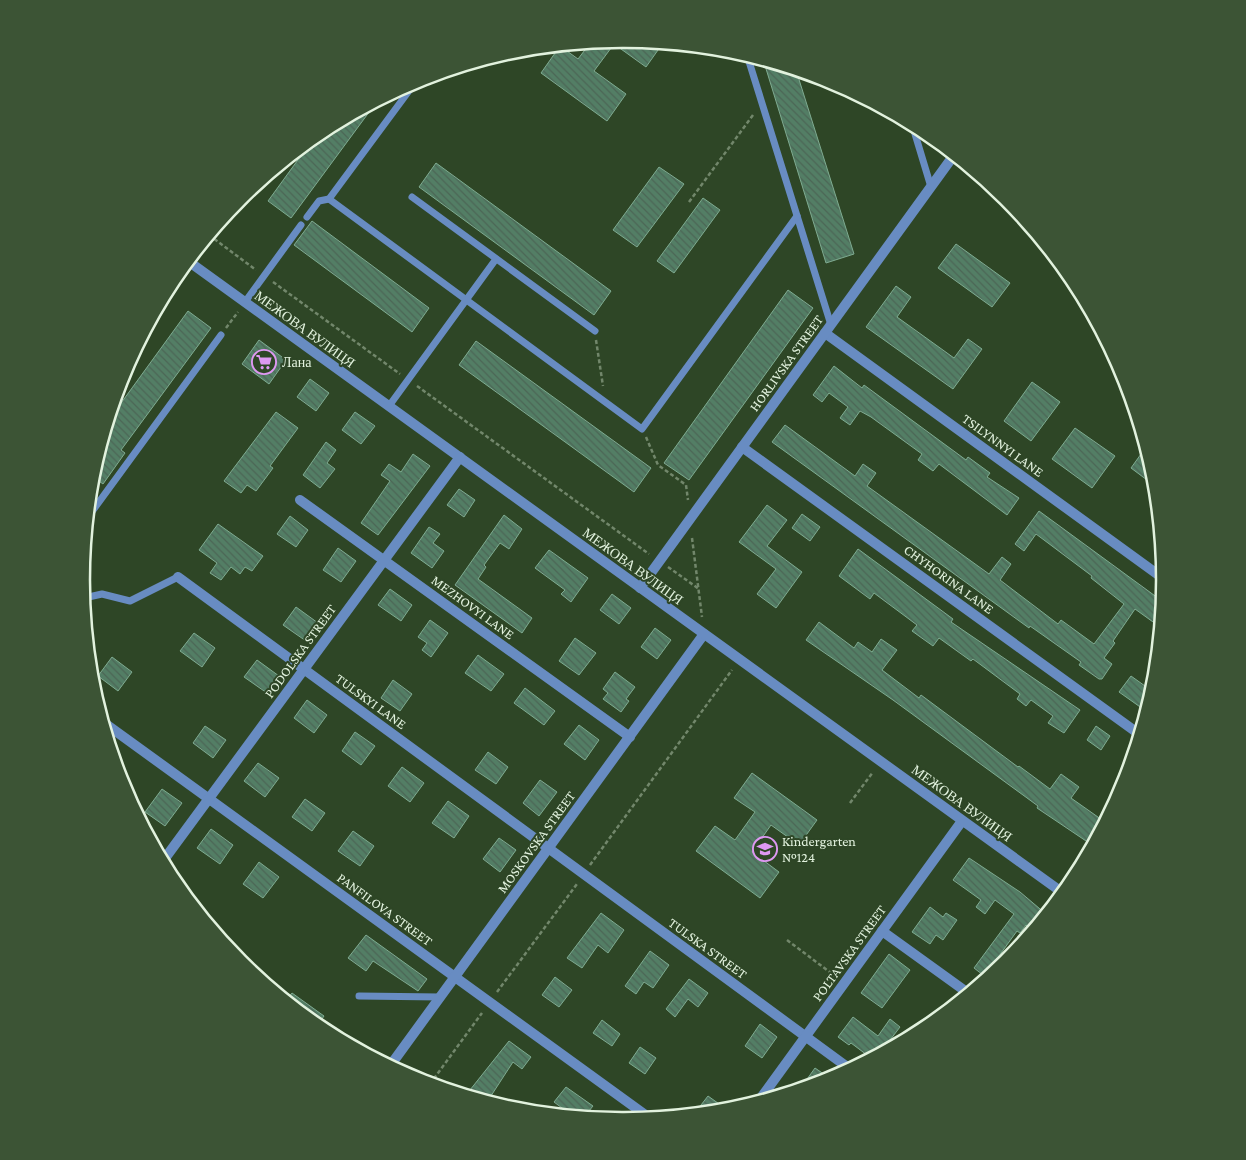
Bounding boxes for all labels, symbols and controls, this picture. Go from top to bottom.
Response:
street label: МЕЖОВА ВУЛИЦЯ [252,287,358,371]
street label: HORLIVSKA STREET [746,311,826,414]
supermarket icon: Лана [251,349,277,375]
place label: Лана [282,354,312,370]
street label: TSILYNNYI LANE [959,410,1047,480]
street label: МЕЖОВА ВУЛИЦЯ [580,524,686,608]
street label: CHYHORINA LANE [901,541,997,617]
street label: MEZHOVYI LANE [429,572,518,643]
street label: PODOLSKA STREET [261,601,339,701]
street label: TULSKYI LANE [333,670,410,732]
street label: МЕЖОВА ВУЛИЦЯ [909,761,1015,845]
street label: MOSKOVSKA STREET [494,788,579,896]
place label: Kindergarten №124 [782,833,856,865]
school or university icon: Kindergarten №124 [752,836,778,862]
street label: PANFILOVA STREET [334,869,436,949]
street label: POLTAVSKA STREET [809,902,889,1004]
street label: TULSKA STREET [666,914,751,982]

